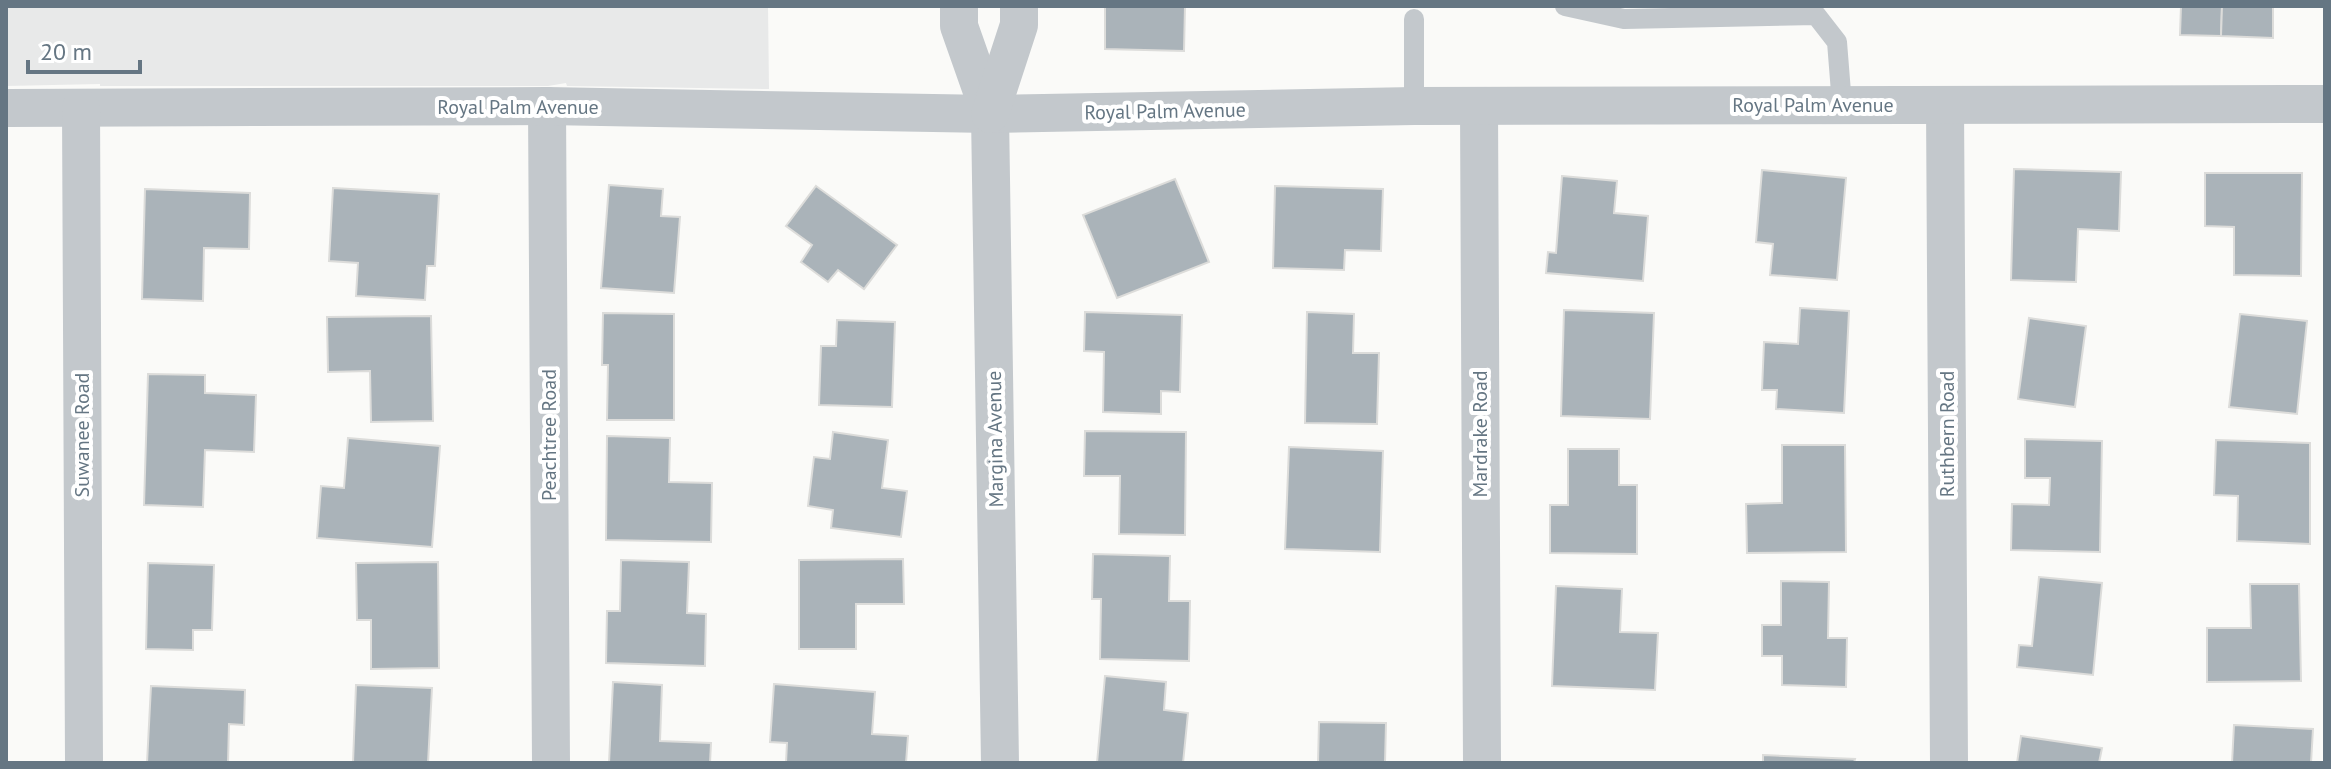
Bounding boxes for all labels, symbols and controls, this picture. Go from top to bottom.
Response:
scale bar [28,24,140,74]
text: 20 m [40,36,92,67]
street label: Royal Palm Avenue [1732,92,1894,118]
street label: Royal Palm Avenue [437,94,599,120]
street label: Royal Palm Avenue [1084,97,1246,125]
street label: Peachtree Road [536,369,562,501]
street label: Margina Avenue [981,370,1009,508]
street label: Mardrake Road [1467,370,1493,498]
street label: Ruthbern Road [1934,371,1960,497]
street label: Suwanee Road [69,373,95,497]

